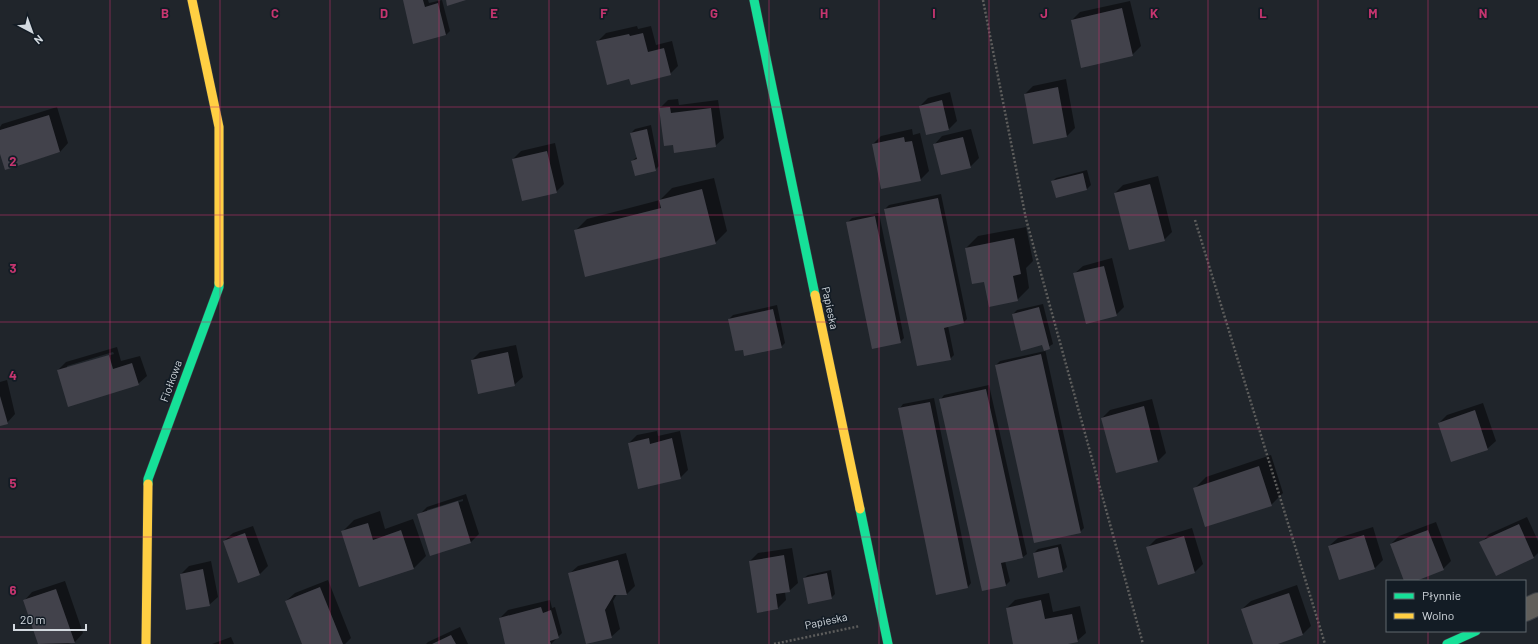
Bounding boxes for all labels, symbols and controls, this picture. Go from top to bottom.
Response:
text: B [161,5,169,21]
text: C [271,5,279,21]
text: D [380,5,388,21]
text: E [490,5,498,21]
text: F [600,5,608,21]
text: G [710,5,718,21]
text: H [820,5,828,21]
text: I [932,5,936,21]
text: J [1040,5,1048,21]
text: K [1150,5,1158,21]
text: L [1259,5,1267,21]
text: M [1368,5,1378,21]
text: N [1479,5,1487,21]
north arrow [12,12,52,52]
text: N [32,33,46,47]
text: 2 [9,153,17,169]
text: 3 [9,260,17,276]
street label: Papieska [820,285,841,330]
street label: Fiołkowa [157,358,184,403]
text: 4 [9,367,17,383]
text: 5 [9,475,17,491]
legend [1386,580,1526,632]
text: 6 [10,582,17,598]
text: Płynnie [1422,588,1461,602]
scale bar [14,606,86,632]
text: Wolno [1422,608,1454,622]
street label: Papieska [803,610,848,631]
text: 20 m [20,612,46,626]

